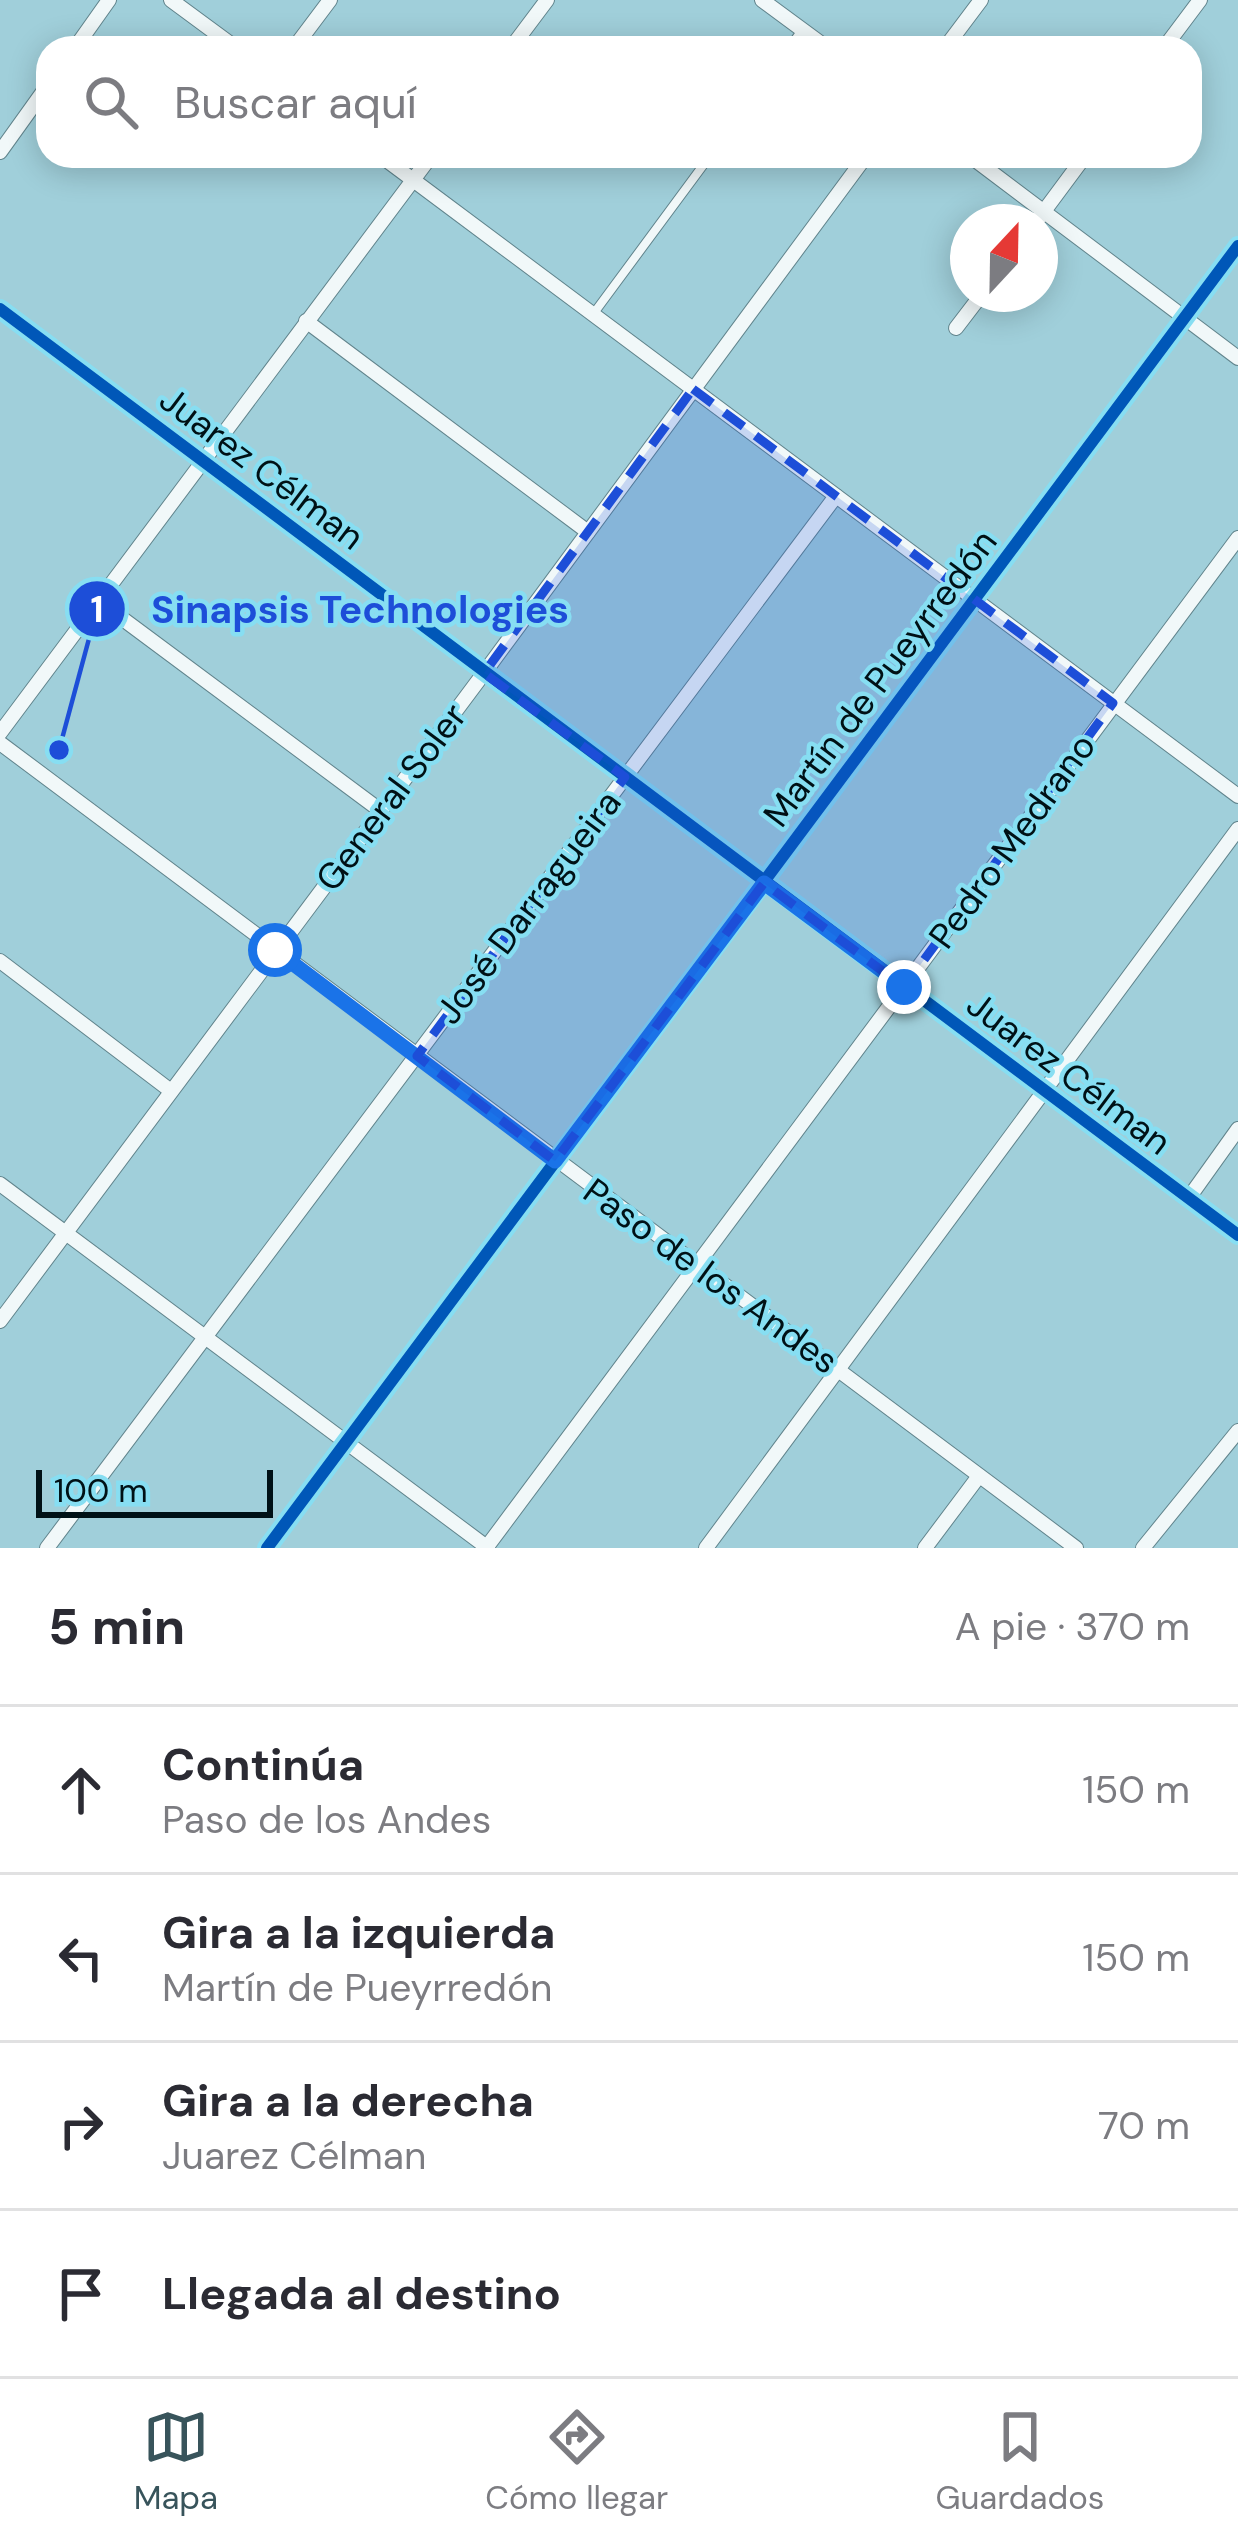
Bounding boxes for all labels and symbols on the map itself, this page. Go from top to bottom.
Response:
north arrow [950,204,1058,312]
street label: Juarez Célman [150,376,374,560]
street label: Martín de Pueyrredón [753,520,1007,836]
callout: Sinapsis Technologies [67,572,593,647]
text: Sinapsis Technologies [151,584,569,635]
text: 1 [90,586,104,633]
street label: General Soler [305,694,477,900]
street label: Pedro Medrano [918,724,1106,958]
street label: José Darragueira [425,781,631,1033]
route start [248,923,302,977]
route end [877,960,931,1014]
street label: Juarez Célman [957,981,1181,1165]
street label: Paso de los Andes [574,1168,848,1384]
scale bar [36,1464,273,1517]

